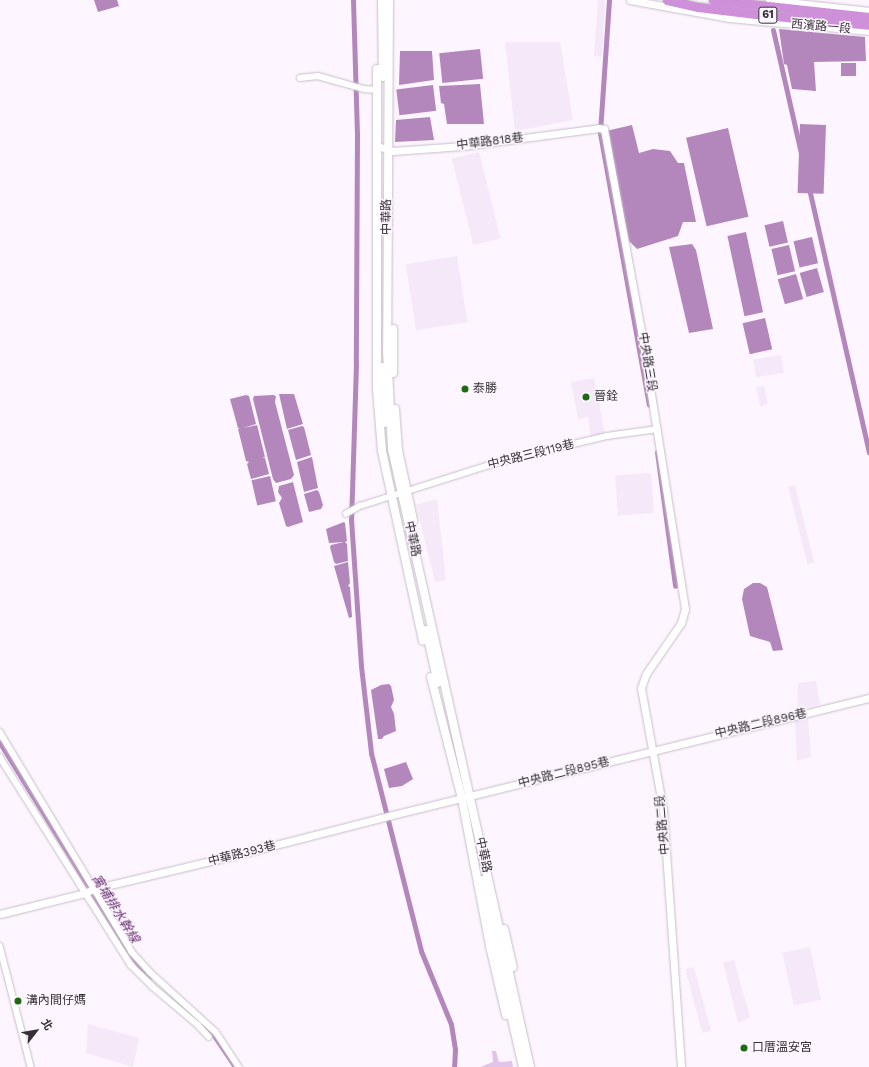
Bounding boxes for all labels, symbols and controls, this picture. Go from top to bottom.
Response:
road number: 61 [758,6,778,24]
street label: 西濱路一段 [790,17,852,37]
street label: 中華路818巷 [456,131,524,153]
street label: 中華路 [380,199,394,235]
street label: 中央路三段 [635,331,659,393]
place label: 泰勝 [473,382,497,396]
marker: 泰勝 [460,384,470,394]
place label: 晉銓 [594,390,618,404]
marker: 晉銓 [581,392,591,402]
street label: 中央路三段119巷 [486,437,576,473]
street label: 中華路 [401,520,423,558]
street label: 中央路二段896巷 [714,706,808,742]
street label: 中央路二段895巷 [517,755,611,791]
street label: 中央路二段 [653,794,673,856]
street label: 中華路 [472,836,494,874]
street label: 中華路393巷 [207,839,277,869]
water label: 寓埔排水幹線 [88,872,142,946]
place label: 溝內間仔媽 [26,994,86,1008]
marker: 溝內間仔媽 [13,996,23,1006]
north arrow [16,1011,56,1051]
text: 北 [38,1016,55,1033]
place label: 口厝溫安宮 [752,1041,812,1055]
marker: 口厝溫安宮 [739,1043,749,1053]

